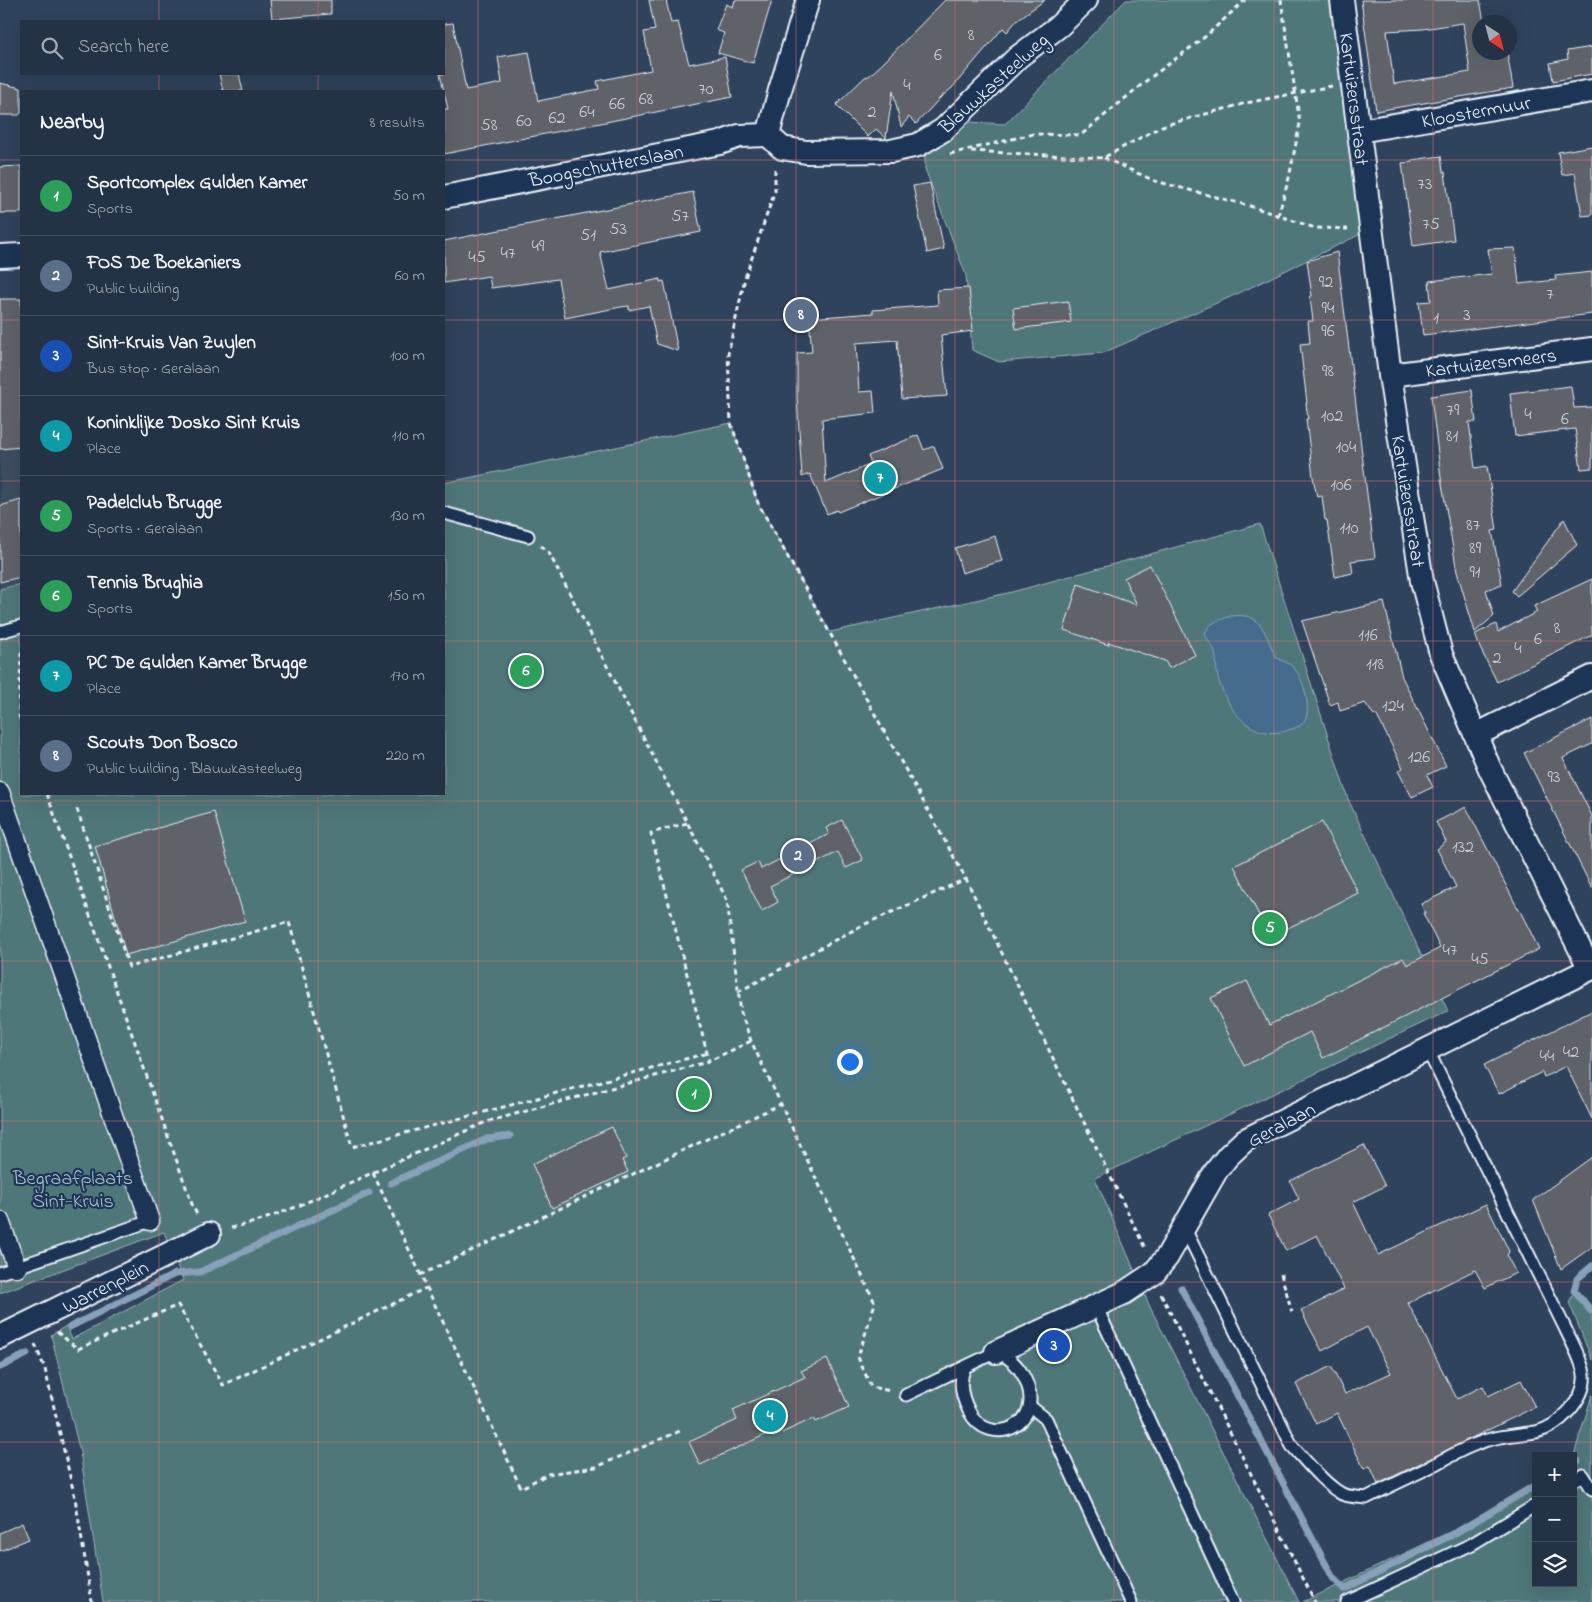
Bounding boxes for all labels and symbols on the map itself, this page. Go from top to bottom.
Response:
north arrow [1472,15,1517,60]
house number: 8 [968,23,975,49]
street label: Blauwkasteelweg [932,27,1057,144]
street label: Kartuizersstraat [1330,31,1375,168]
house number: 6 [934,43,942,69]
house number: 4 [903,73,911,99]
house number: 70 [698,77,714,103]
house number: 68 [639,87,654,113]
street label: Kloostermuur [1420,89,1534,137]
house number: 66 [609,92,625,118]
house number: 64 [579,100,595,126]
house number: 2 [868,100,877,126]
house number: 62 [549,106,565,132]
house number: 60 [516,109,532,135]
house number: 58 [480,113,498,139]
street label: Boogschutterslaan [526,138,687,198]
house number: 73 [1418,172,1432,198]
house number: 57 [671,204,689,230]
house number: 75 [1422,212,1440,238]
house number: 53 [609,217,627,243]
house number: 51 [580,223,596,249]
house number: 49 [532,234,545,260]
house number: 47 [501,241,516,267]
house number: 45 [468,245,486,271]
house number: 92 [1319,270,1333,296]
house number: 7 [1546,282,1554,308]
pin: 8 [785,296,817,334]
house number: 94 [1322,296,1335,322]
house number: 3 [1463,303,1471,329]
house number: 1 [1433,306,1439,332]
house number: 96 [1321,319,1335,345]
street label: Kartuizersmeers [1424,342,1559,387]
house number: 98 [1322,359,1334,385]
house number: 79 [1447,398,1460,424]
house number: 4 [1524,402,1532,428]
house number: 102 [1321,404,1343,430]
house number: 6 [1561,407,1569,433]
house number: 81 [1446,424,1459,450]
street label: Kartuizersstraat [1382,433,1431,570]
house number: 104 [1336,435,1357,461]
pin: 7 [864,459,896,497]
house number: 106 [1330,473,1352,499]
house number: 87 [1466,513,1481,539]
house number: 110 [1339,516,1359,542]
house number: 89 [1469,536,1482,562]
house number: 91 [1469,560,1481,586]
house number: 8 [1554,616,1561,642]
house number: 116 [1358,623,1378,649]
house number: 6 [1534,627,1542,653]
house number: 4 [1514,636,1522,662]
house number: 2 [1493,646,1502,672]
pin: 6 [510,652,542,690]
house number: 118 [1366,652,1384,678]
house number: 124 [1382,694,1405,720]
house number: 126 [1408,745,1430,771]
house number: 93 [1548,765,1560,791]
house number: 132 [1452,835,1474,861]
pin: 2 [782,837,814,875]
pin: 5 [1254,909,1286,947]
house number: 47 [1443,938,1458,964]
house number: 45 [1471,947,1489,973]
house number: 42 [1563,1040,1579,1066]
house number: 44 [1540,1044,1555,1070]
your location [837,1049,863,1075]
pin: 1 [678,1075,710,1113]
street label: Geralaan [1243,1096,1321,1156]
park label: Begraafplaats Sint-Kruis [12,1165,133,1217]
street label: Warrenplein [58,1254,155,1322]
pin: 3 [1038,1327,1070,1365]
pin: 4 [754,1397,786,1435]

